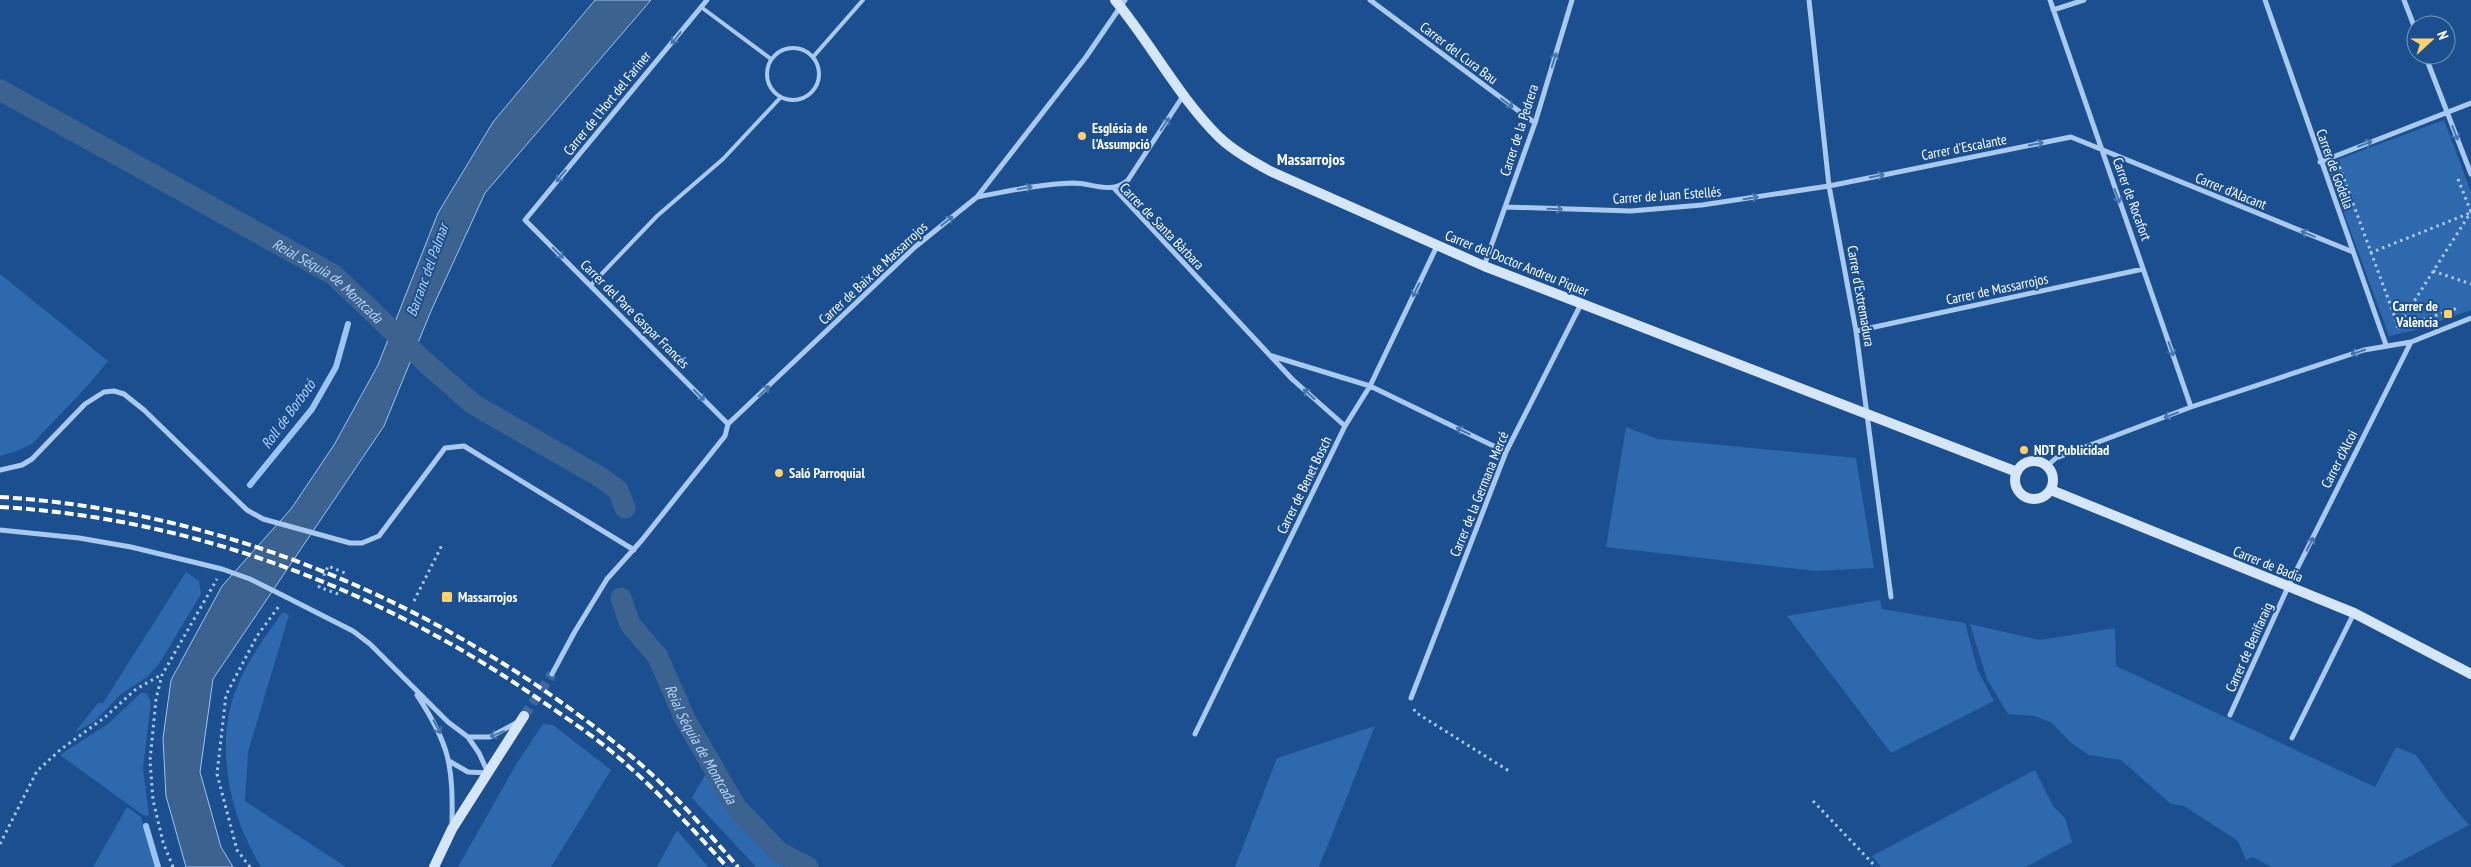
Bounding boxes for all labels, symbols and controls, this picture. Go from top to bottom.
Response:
north arrow [2406,15,2456,65]
street label: Carrer del Cura Bau [1416,18,1502,88]
text: N [2433,29,2453,42]
one-way arrow [670,31,681,44]
street label: Carrer de l'Hort del Fariner [559,47,655,159]
one-way arrow [1549,52,1559,68]
street label: Carrer de la Pedrera [1496,82,1542,178]
one-way arrow [1500,97,1513,108]
one-way arrow [1160,118,1170,132]
place label: Església de l'Assumpció [1092,119,1150,153]
one-way arrow [2451,125,2460,140]
street label: Carrer de Godella [2312,127,2358,211]
marker: Església de l'Assumpció [1076,130,1088,142]
street label: Carrer d'Escalante [1920,130,2008,164]
one-way arrow [2028,139,2044,148]
one-way arrow [2357,139,2372,149]
district label: Massarrojos [1277,149,1345,169]
street label: Carrer de Rocafort [2109,155,2155,243]
street label: Carrer d'Alacant [2193,169,2269,214]
one-way arrow [556,170,567,183]
one-way arrow [1869,171,1885,180]
street label: Carrer de Santa Bàrbara [1116,179,1208,273]
street label: Carrer de Juan Estellés [1612,182,1722,208]
one-way arrow [1016,183,1032,193]
one-way arrow [2113,188,2122,203]
one-way arrow [1743,192,1759,202]
one-way arrow [1547,205,1563,214]
one-way arrow [940,216,953,227]
street label: Carrer de Baix de Massarrojos [815,218,931,328]
water label: Barranc del Palmar [401,219,453,319]
street label: Carrer del Doctor Andreu Piquer [1443,226,1592,300]
one-way arrow [2301,228,2316,238]
water label: Reial Séquia de Montcada [270,234,388,327]
street label: Carrer d'Extremadura [1843,244,1879,348]
one-way arrow [552,247,564,259]
street label: Carrer del Pare Gaspar Francés [577,256,693,372]
street label: Carrer de Massarrojos [1944,269,2050,309]
one-way arrow [1411,283,1421,298]
place label: Carrer de València [2393,297,2438,331]
marker: Carrer de València [2442,308,2454,320]
one-way arrow [2167,341,2176,356]
one-way arrow [2350,347,2366,357]
water label: Roll de Borbotó [257,375,320,452]
one-way arrow [757,385,770,397]
one-way arrow [1302,388,1315,400]
one-way arrow [693,389,705,401]
one-way arrow [2164,411,2179,420]
one-way arrow [1455,425,1470,435]
street label: Carrer d'Alcoi [2317,427,2361,491]
street label: Carrer de la Germana Mercé [1446,428,1512,559]
street label: Carrer de Benet Bosch [1273,433,1335,537]
place label: NDT Publicidad [2034,441,2109,459]
marker: NDT Publicidad [2018,444,2030,456]
place label: Saló Parroquial [789,464,865,482]
marker: Saló Parroquial [773,467,785,479]
one-way arrow [2305,536,2315,551]
street label: Carrer de Badia [2230,542,2306,586]
place label: Massarrojos [458,588,517,606]
marker: Massarrojos [440,590,454,604]
street label: Carrer de Benifaraig [2221,599,2277,695]
water label: Reial Séquia de Montcada [661,681,742,808]
one-way arrow [432,720,442,734]
one-way arrow [490,729,505,739]

